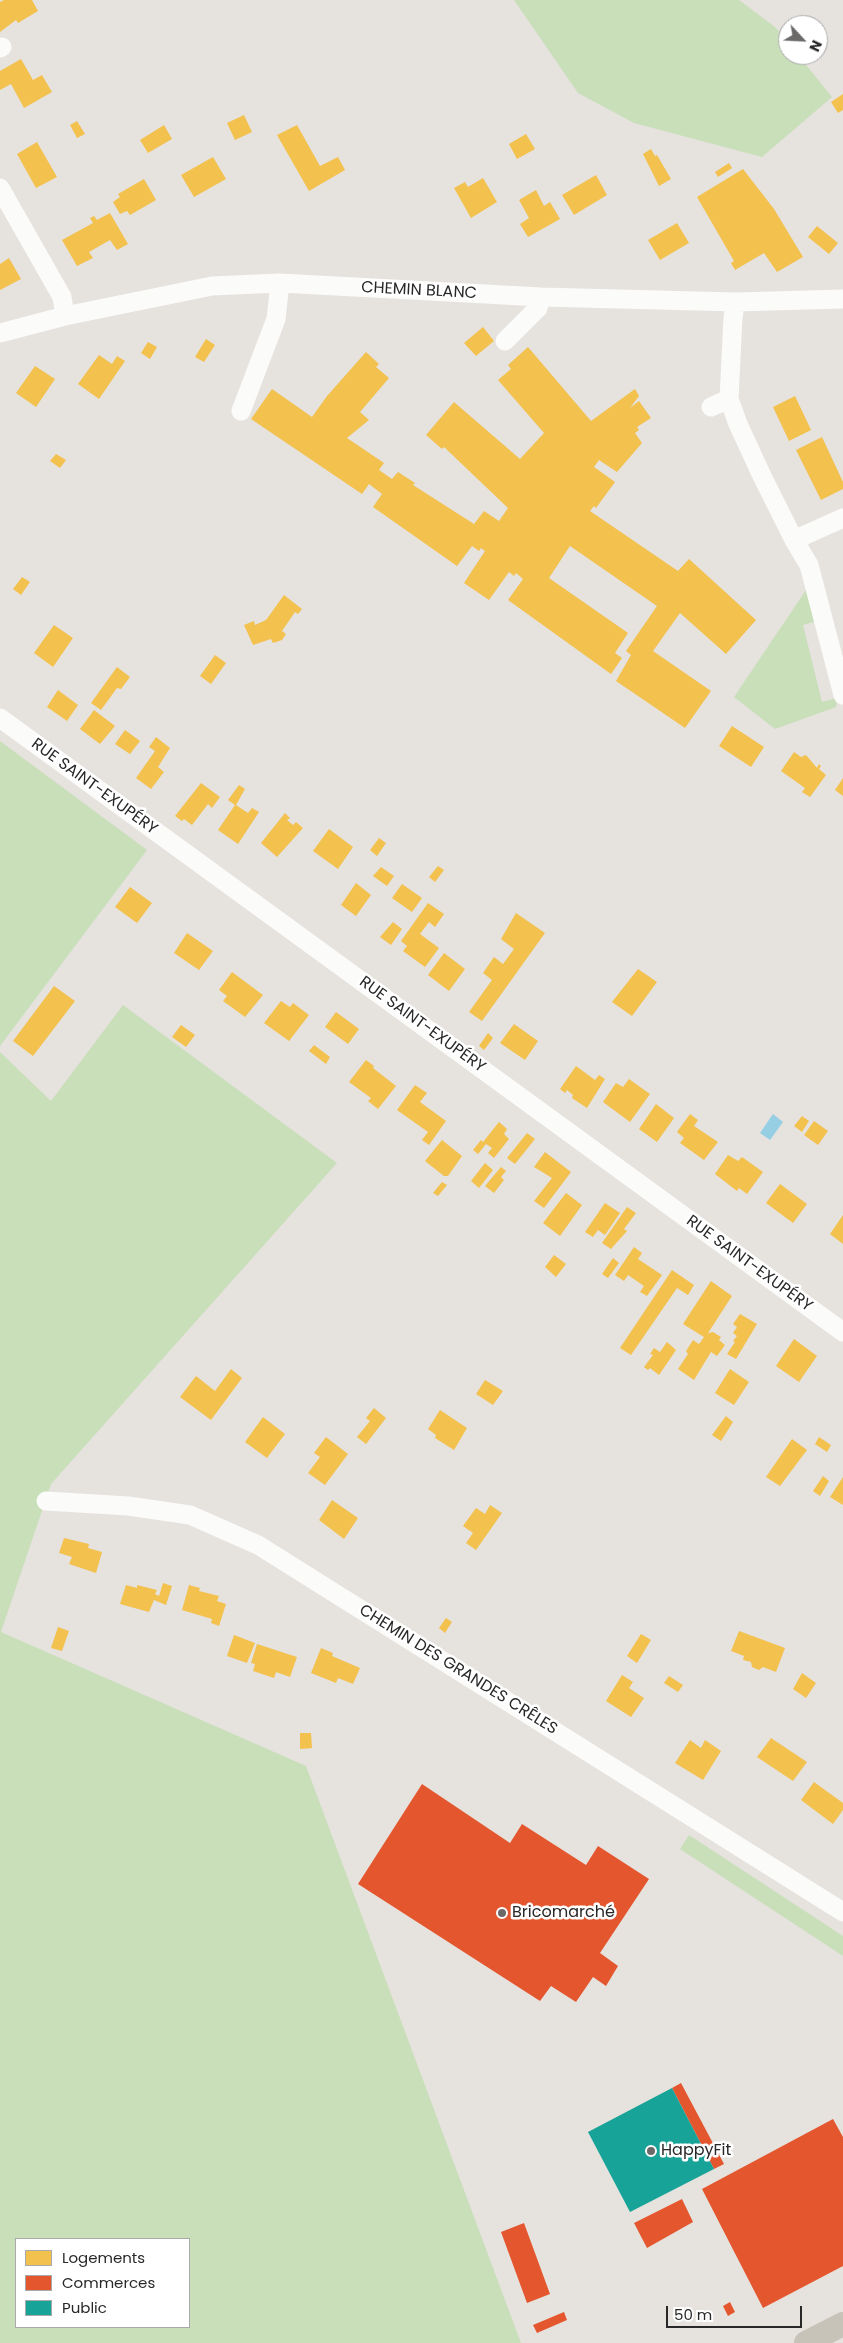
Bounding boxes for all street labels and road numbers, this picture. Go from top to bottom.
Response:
street label: CHEMIN BLANC [361,278,477,304]
street label: RUE SAINT-EXUPÉRY [27,735,161,839]
street label: RUE SAINT-EXUPÉRY [355,973,489,1077]
street label: RUE SAINT-EXUPÉRY [682,1212,816,1316]
street label: CHEMIN DES GRANDES CRÊLES [355,1601,561,1739]

